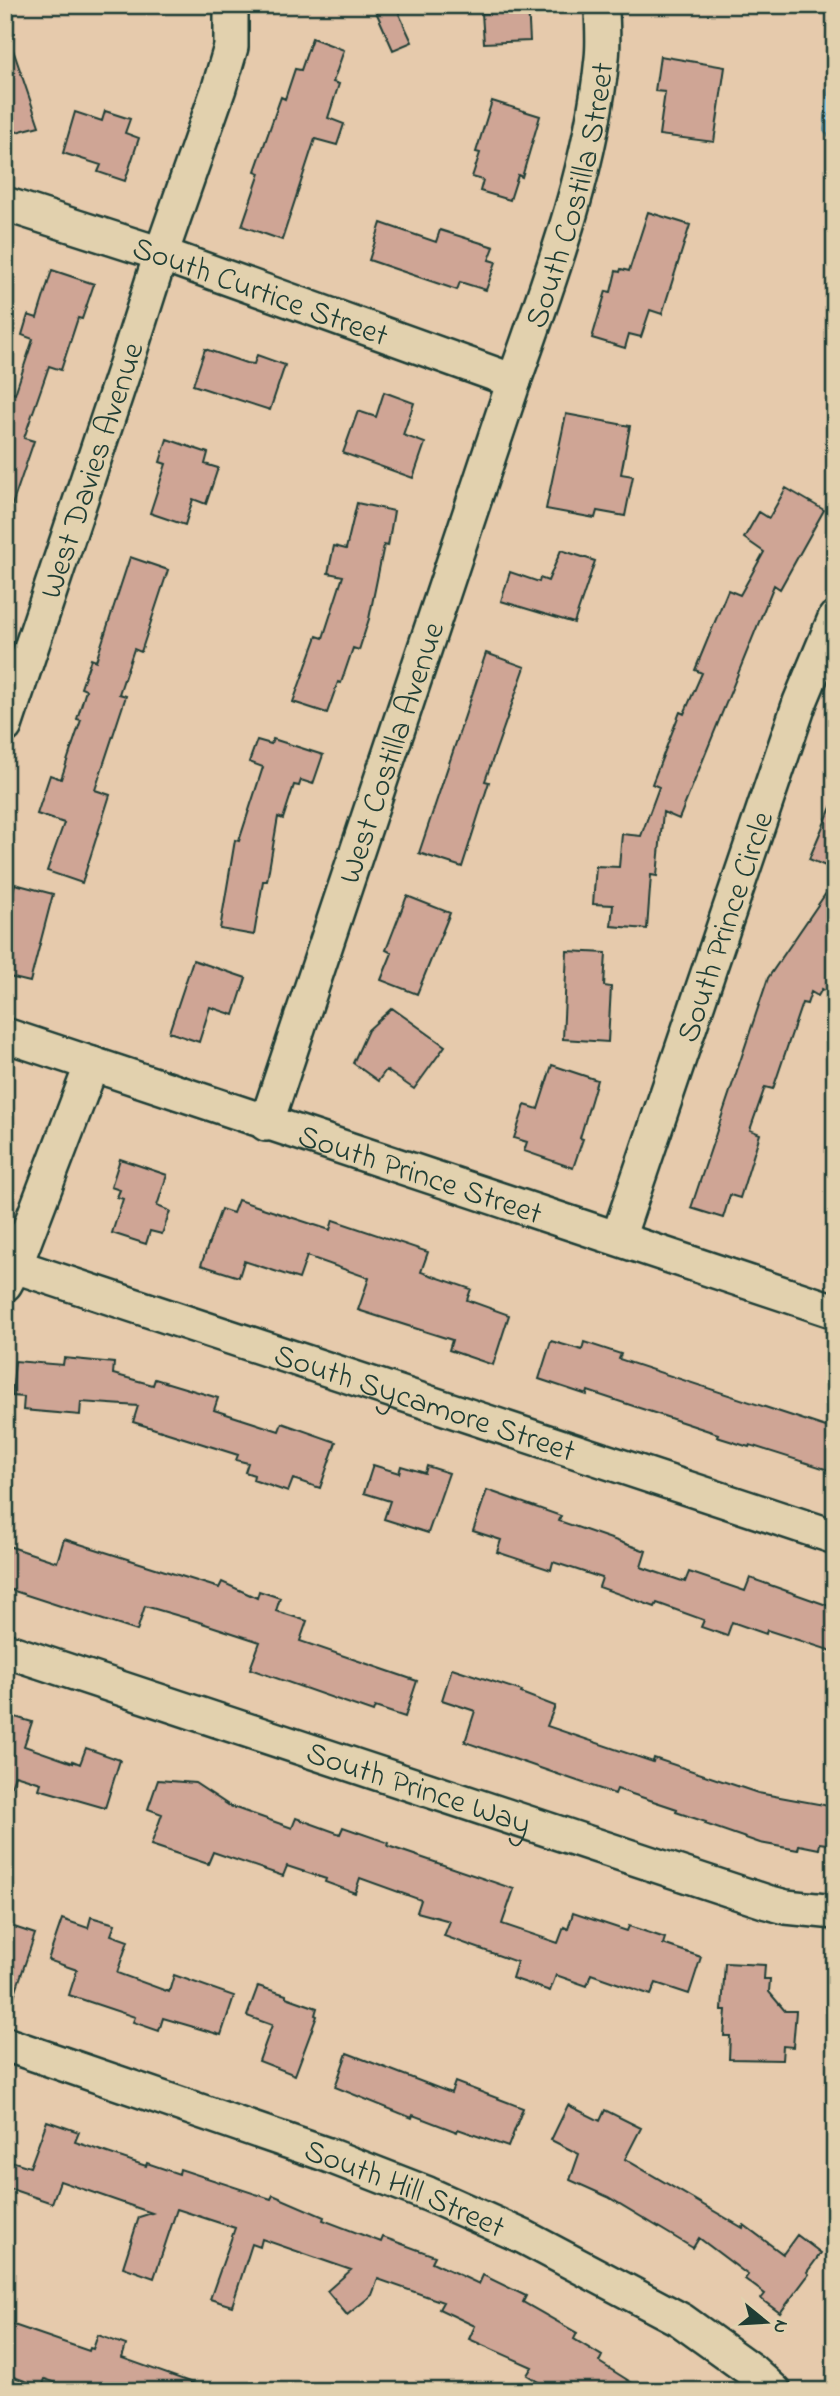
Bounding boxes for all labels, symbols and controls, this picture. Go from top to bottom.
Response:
street label: South Costilla Street [514,60,628,335]
street label: South Curtice Street [126,226,394,361]
street label: West Davies Avenue [29,336,159,605]
street label: West Costilla Avenue [328,616,459,890]
street label: South Prince Circle [666,805,788,1049]
street label: South Prince Street [291,1114,548,1239]
street label: South Sycamore Street [267,1333,581,1477]
street label: South Prince Way [299,1731,536,1849]
street label: South Hill Street [297,2129,512,2253]
north arrow [732,2288,802,2358]
text: N [765,2316,795,2337]

